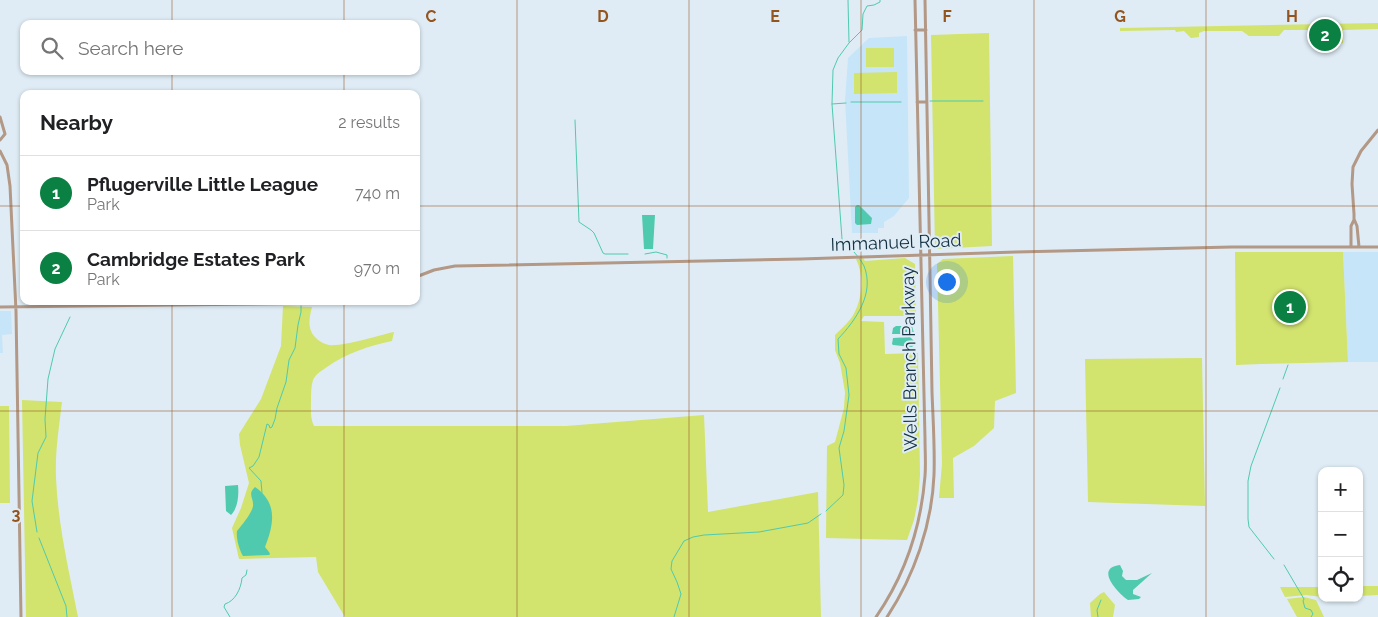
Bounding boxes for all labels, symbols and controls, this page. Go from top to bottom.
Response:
text: C [426,7,437,26]
text: D [597,7,609,26]
text: E [770,7,780,26]
text: F [942,7,952,26]
text: G [1114,7,1126,26]
text: H [1286,7,1298,26]
pin: 2 [1309,16,1341,54]
search box [20,20,420,75]
icon: search [38,34,66,62]
text: Search here [78,37,184,59]
text: Nearby [40,110,113,135]
text: 2 results [338,113,400,132]
text: Pflugerville Little League [87,173,318,195]
text: 1 [52,184,60,203]
text: 740 m [355,184,400,203]
text: Park [87,195,120,214]
street label: Immanuel Road [830,229,962,255]
text: Cambridge Estates Park [87,248,305,270]
text: 2 [51,259,61,278]
text: 970 m [354,259,400,278]
street label: Wells Branch Parkway [897,266,921,452]
your location [934,269,960,295]
text: Park [87,270,120,289]
pin: 1 [1274,288,1306,326]
map controls [1318,467,1363,602]
button: + [1318,467,1363,512]
text: 3 [12,505,21,524]
button: − [1318,512,1363,557]
button: locate [1318,557,1363,602]

